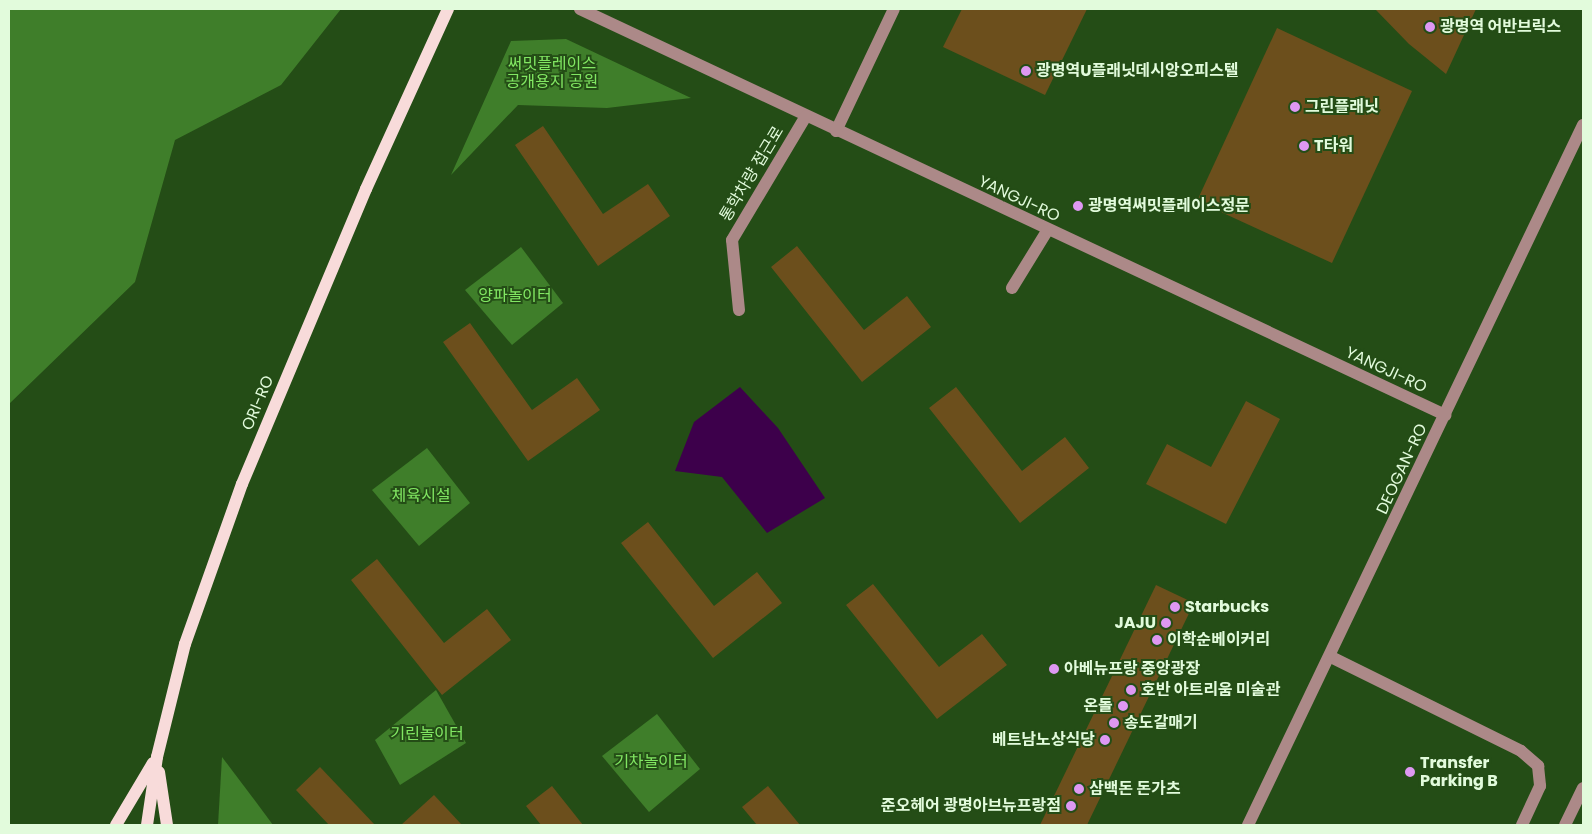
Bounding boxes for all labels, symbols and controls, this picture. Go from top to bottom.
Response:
place label: 광명역 어반브릭스 [1440,17,1561,37]
marker: 광명역 어반브릭스 [1424,21,1436,33]
park label: 써밋플레이스 공개용지 공원 [506,54,598,92]
place label: 광명역U플래닛데시앙오피스텔 [1036,61,1239,81]
marker: 광명역U플래닛데시앙오피스텔 [1020,65,1032,77]
place label: 그린플래닛 [1305,97,1379,117]
marker: 그린플래닛 [1289,101,1301,113]
street label: 통학차량 접근로 [716,123,788,225]
place label: T타워 [1314,136,1353,156]
marker: T타워 [1298,140,1310,152]
street label: YANGJI-RO [975,172,1063,226]
place label: 광명역써밋플레이스정문 [1088,196,1250,216]
marker: 광명역써밋플레이스정문 [1072,200,1084,212]
park label: 양파놀이터 [478,286,552,306]
street label: YANGJI-RO [1342,343,1430,397]
street label: ORI-RO [238,373,278,433]
street label: DEOGAN-RO [1373,421,1431,517]
park label: 체육시설 [392,486,450,506]
place label: Starbucks [1185,597,1269,617]
marker: Starbucks [1169,601,1181,613]
place label: JAJU [1114,613,1156,633]
marker: JAJU [1160,617,1172,629]
place label: 이학순베이커리 [1167,630,1270,650]
marker: 이학순베이커리 [1151,634,1163,646]
place label: 아베뉴프랑 중앙광장 [1064,659,1200,679]
marker: 아베뉴프랑 중앙광장 [1048,663,1060,675]
place label: 호반 아트리움 미술관 [1141,680,1280,700]
marker: 호반 아트리움 미술관 [1125,684,1137,696]
place label: 온돌 [1084,696,1113,716]
marker: 온돌 [1117,700,1129,712]
place label: 송도갈매기 [1124,713,1198,733]
marker: 송도갈매기 [1108,717,1120,729]
park label: 기린놀이터 [390,724,464,744]
place label: 베트남노상식당 [992,730,1095,750]
marker: 베트남노상식당 [1099,734,1111,746]
park label: 기차놀이터 [614,752,688,772]
place label: Transfer Parking B [1420,753,1498,791]
marker: Transfer Parking B [1404,766,1416,778]
place label: 삼백돈 돈가츠 [1089,779,1181,799]
marker: 삼백돈 돈가츠 [1073,783,1085,795]
place label: 준오헤어 광명아브뉴프랑점 [881,796,1061,816]
marker: 준오헤어 광명아브뉴프랑점 [1065,800,1077,812]

